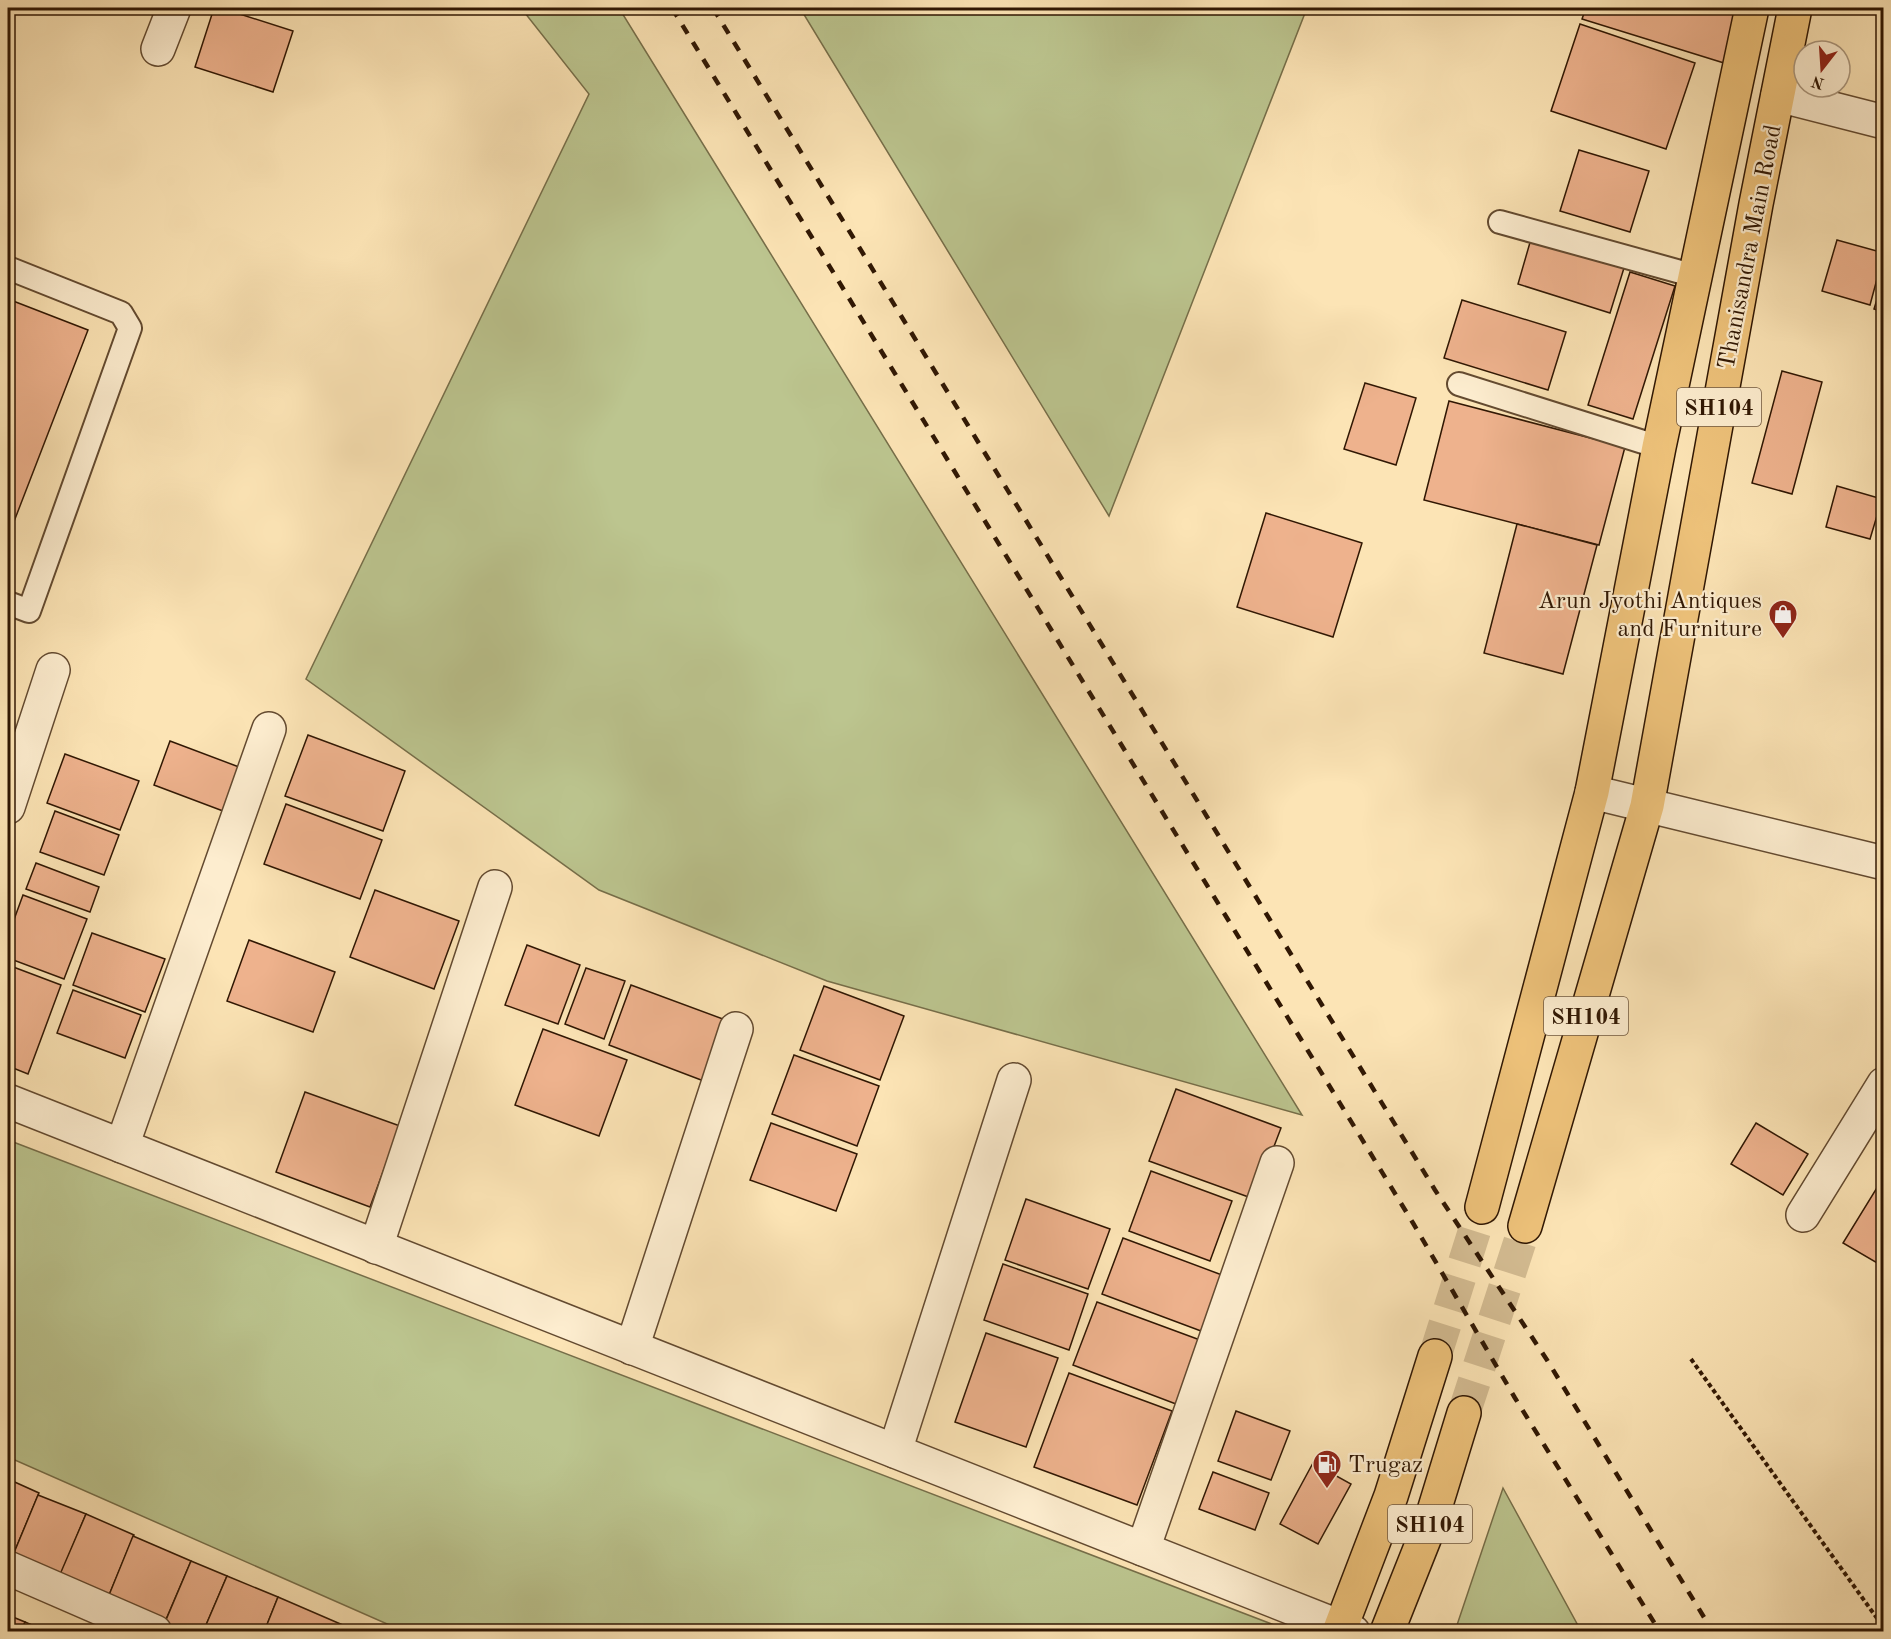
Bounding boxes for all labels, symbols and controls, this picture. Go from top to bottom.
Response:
north arrow [1792,39,1852,99]
text: N [1809,72,1826,91]
street label: Thanisandra Main Road [1715,123,1787,372]
road number: SH104 [1677,388,1761,426]
place label: Arun Jyothi Antiques and Furniture [1538,590,1762,642]
shop icon: Arun Jyothi Antiques and Furniture [1767,598,1799,640]
road number: SH104 [1544,997,1628,1035]
fuel station icon: Trugaz [1311,1448,1343,1490]
place label: Trugaz [1348,1454,1423,1478]
road number: SH104 [1388,1505,1472,1543]

